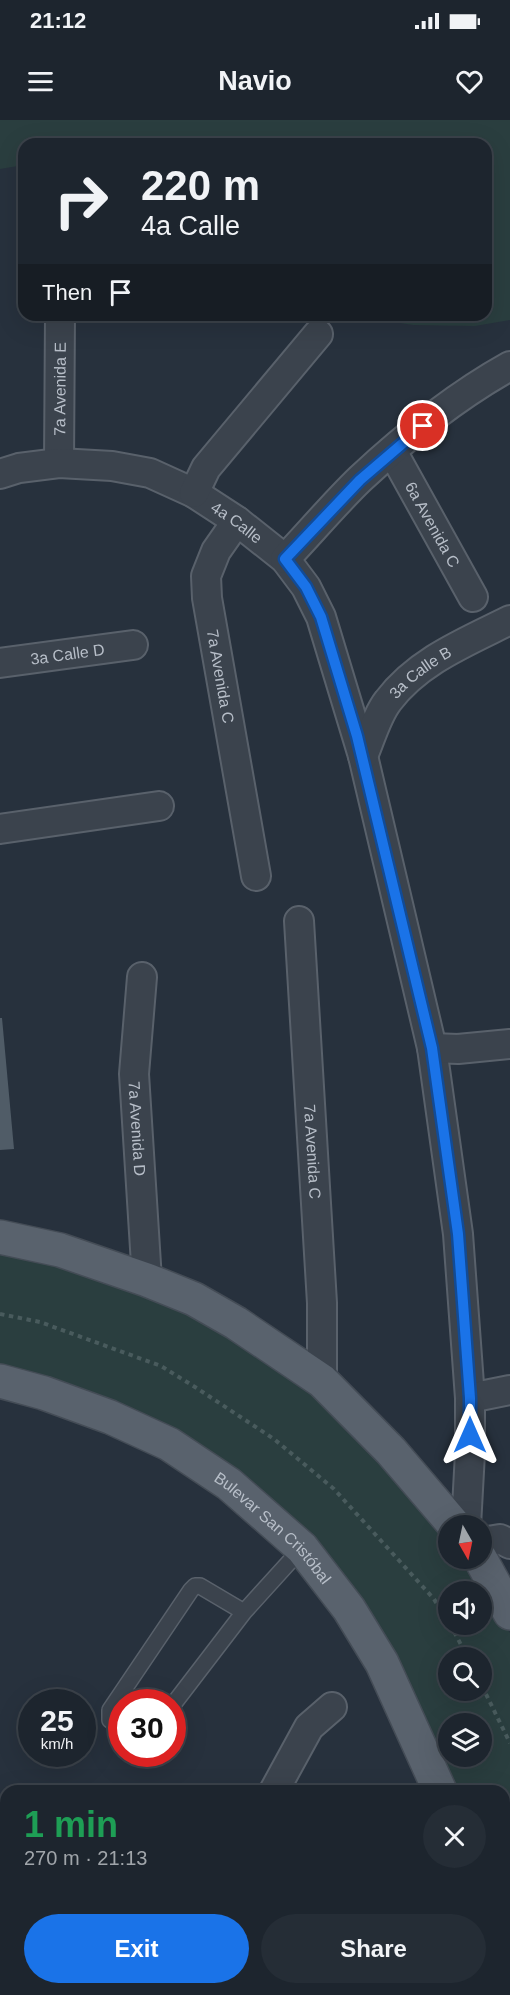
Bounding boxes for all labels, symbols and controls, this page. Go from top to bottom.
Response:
text: 21:12 [30,8,86,33]
icon: menu [24,65,57,98]
icon: heart [453,65,486,98]
text: Navio [218,66,292,96]
icon: right [42,162,120,240]
text: 220 m [141,162,260,209]
text: 4a Calle [141,211,240,241]
icon: arrive [104,276,137,309]
text: Then [42,280,92,305]
street label: 7a Avenida E [51,342,68,436]
pin [397,400,448,451]
icon: arrive [406,409,439,442]
street label: 6a Avenida C [402,479,463,570]
street label: 4a Calle [208,498,266,546]
street label: 7a Avenida C [204,628,237,724]
street label: 3a Calle D [29,640,106,667]
street label: 3a Calle B [386,643,454,701]
street label: 7a Avenida D [126,1081,149,1176]
street label: 7a Avenida C [302,1104,324,1199]
position arrow [438,1403,502,1467]
street label: Bulevar San Cristóbal [212,1468,335,1587]
north arrow [438,1515,492,1569]
map controls [438,1515,492,1767]
button: sound [438,1581,492,1635]
button: search [438,1647,492,1701]
speed limit sign: 30 [108,1689,186,1767]
text: 25 [40,1704,74,1737]
button: layers [438,1713,492,1767]
text: km/h [41,1735,73,1752]
text: 1 min [24,1804,118,1845]
button: close [423,1805,486,1868]
text: 270 m · 21:13 [24,1847,147,1869]
button: Exit [24,1914,249,1983]
button: Share [261,1914,486,1983]

